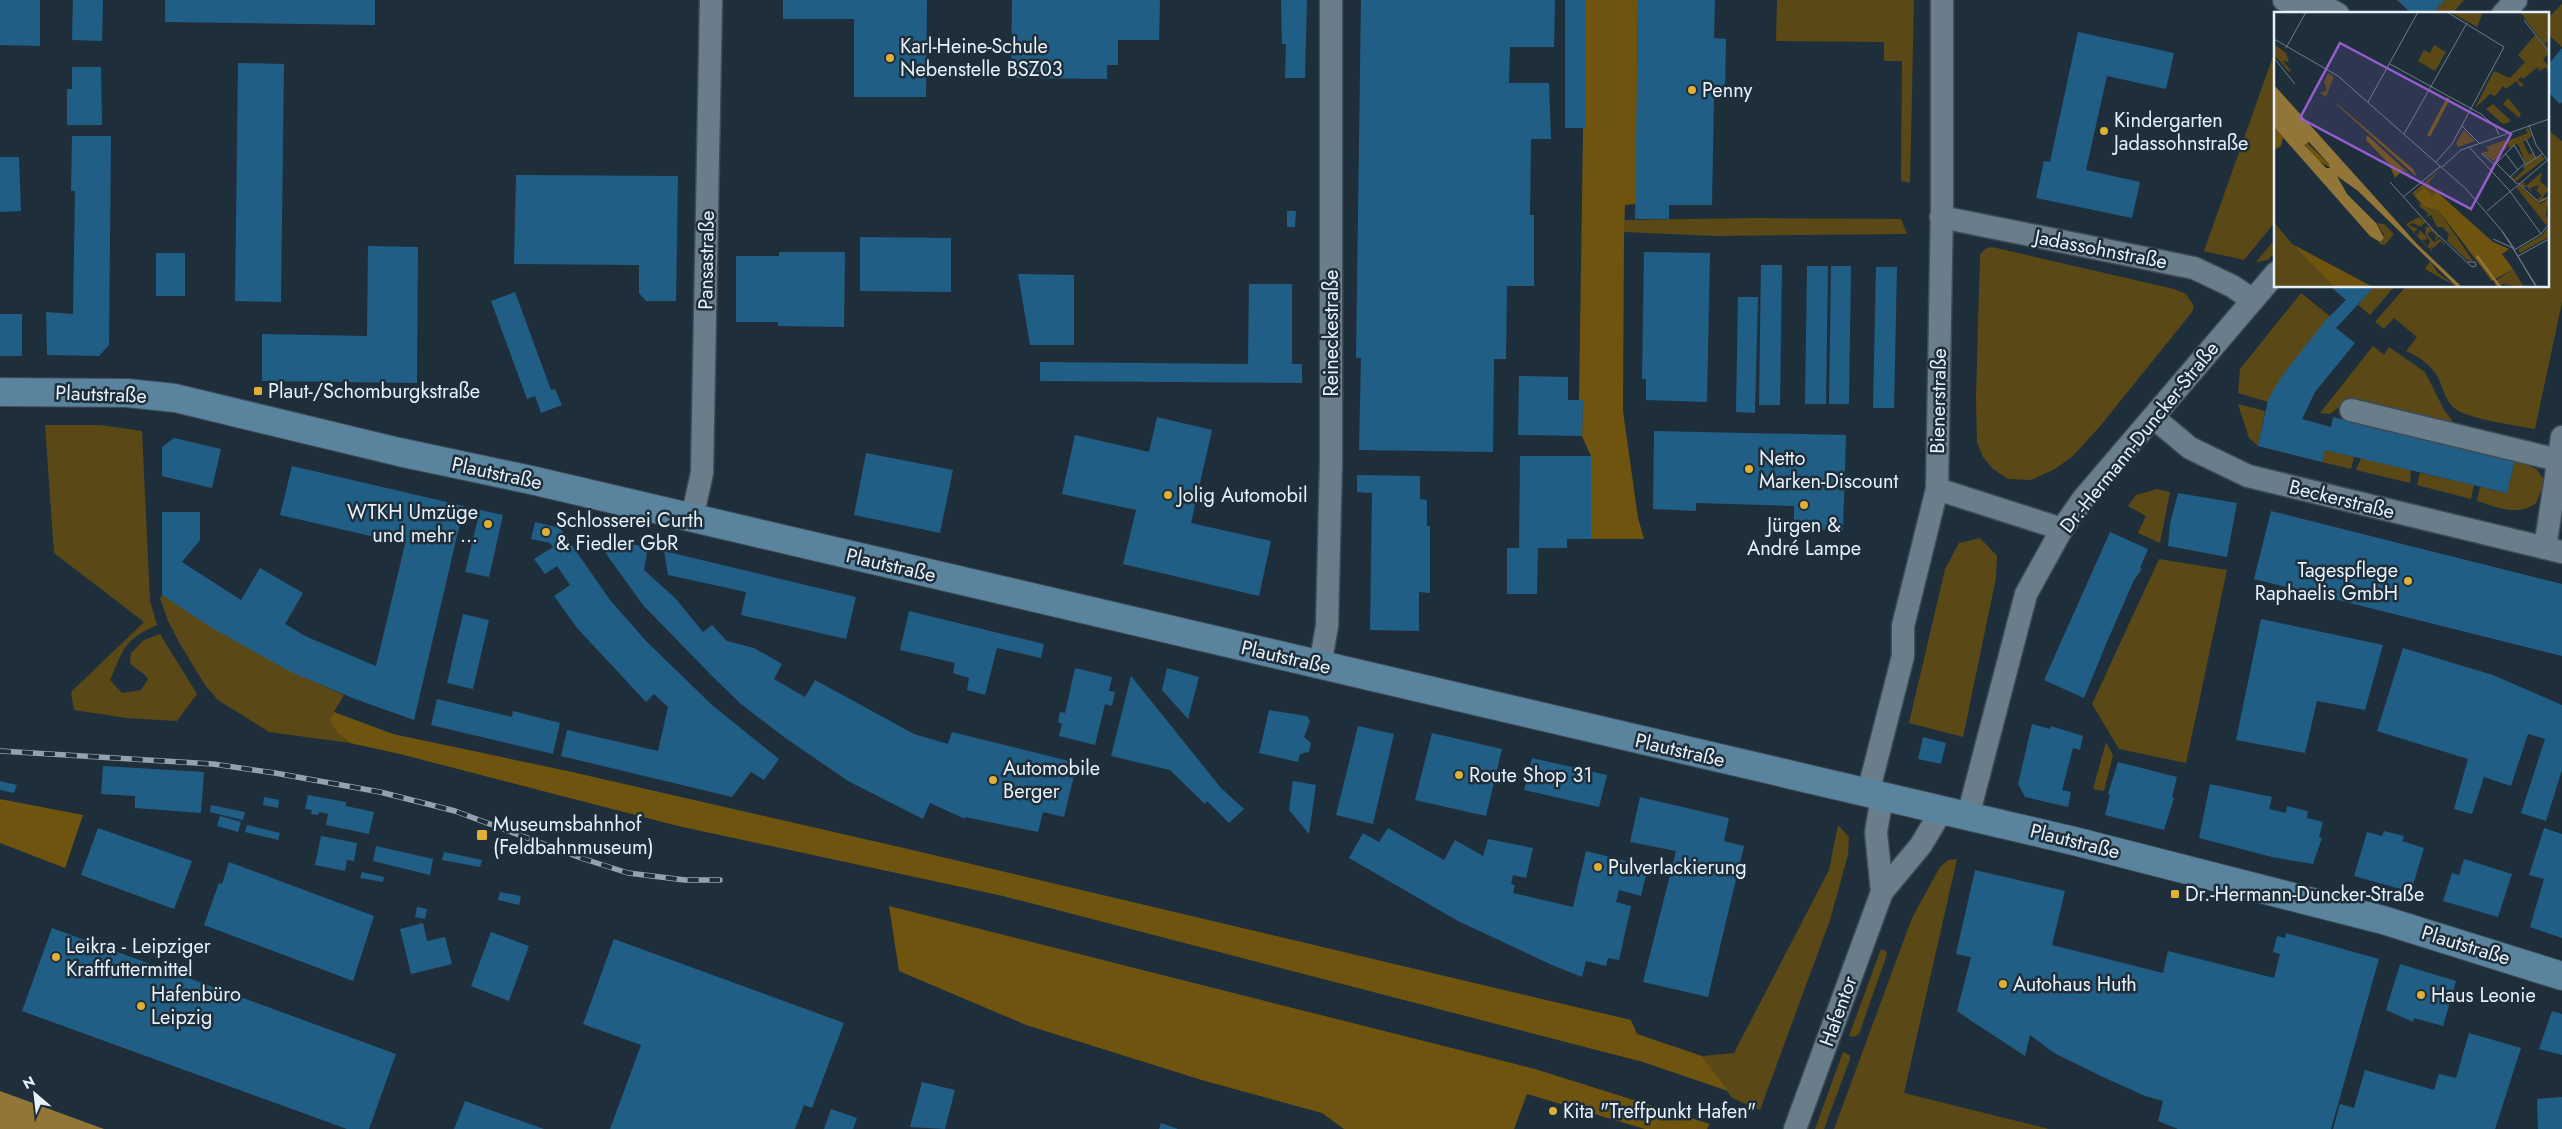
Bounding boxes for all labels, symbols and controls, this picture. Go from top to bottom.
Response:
inset map [2274,12,2550,288]
place label: Karl-Heine-Schule Nebenstelle BSZ03 [900,32,1063,84]
marker: Karl-Heine-Schule Nebenstelle BSZ03 [884,52,896,64]
place label: Penny [1702,76,1753,105]
marker: Penny [1686,84,1698,96]
place label: Kindergarten Jadassohnstraße [2111,106,2248,158]
marker: Kindergarten Jadassohnstraße [2098,125,2110,137]
street label: Pansastraße [691,210,722,310]
street label: Jadassohnstraße [2029,222,2170,277]
street label: Reineckestraße [1317,270,1346,396]
street label: Dr.-Hermann-Duncker-Straße [2053,335,2226,539]
street label: Bienerstraße [1923,348,1954,454]
place label: Plaut-/Schomburgkstraße [268,377,480,406]
street label: Plautstraße [55,378,147,411]
marker: Plaut-/Schomburgkstraße [252,385,264,397]
place label: Netto Marken-Discount [1759,444,1899,496]
street label: Plautstraße [449,450,545,497]
marker: Netto Marken-Discount [1743,463,1755,475]
street label: Beckerstraße [2286,472,2398,527]
place label: Jolig Automobil [1175,481,1308,510]
marker: Jolig Automobil [1162,489,1174,501]
place label: WTKH Umzüge und mehr ... [347,498,478,550]
marker: Jürgen & André Lampe [1798,499,1810,511]
place label: Schlosserei Curth & Fiedler GbR [556,506,703,558]
place label: Jürgen & André Lampe [1747,511,1861,563]
marker: WTKH Umzüge und mehr ... [482,518,494,530]
marker: Schlosserei Curth & Fiedler GbR [540,526,552,538]
street label: Plautstraße [843,541,939,590]
place label: Tagespflege Raphaelis GmbH [2255,556,2398,608]
marker: Tagespflege Raphaelis GmbH [2402,575,2414,587]
street label: Plautstraße [1238,633,1334,682]
street label: Plautstraße [1632,726,1728,775]
place label: Automobile Berger [1003,754,1100,806]
place label: Route Shop 31 [1469,761,1592,790]
marker: Route Shop 31 [1453,769,1465,781]
marker: Automobile Berger [987,774,999,786]
place label: Museumsbahnhof (Feldbahnmuseum) [493,810,654,862]
street label: Plautstraße [2027,816,2123,867]
marker: Museumsbahnhof (Feldbahnmuseum) [475,828,489,842]
place label: Pulverlackierung [1608,853,1747,882]
marker: Pulverlackierung [1592,861,1604,873]
place label: Dr.-Hermann-Duncker-Straße [2185,880,2424,909]
marker: Dr.-Hermann-Duncker-Straße [2169,888,2181,900]
street label: Plautstraße [2418,918,2514,973]
place label: Leikra - Leipziger Kraftfuttermittel [66,932,211,984]
marker: Leikra - Leipziger Kraftfuttermittel [50,951,62,963]
place label: Autohaus Huth [2013,970,2137,999]
street label: Hafentor [1812,972,1865,1050]
marker: Autohaus Huth [1997,978,2009,990]
place label: Hafenbüro Leipzig [151,980,241,1032]
place label: Haus Leonie [2431,981,2536,1010]
marker: Haus Leonie [2415,989,2427,1001]
marker: Hafenbüro Leipzig [135,1000,147,1012]
north arrow [10,1069,60,1119]
text: N [19,1071,39,1094]
place label: Kita "Treffpunkt Hafen" [1563,1097,1756,1126]
marker: Kita "Treffpunkt Hafen" [1547,1105,1559,1117]

